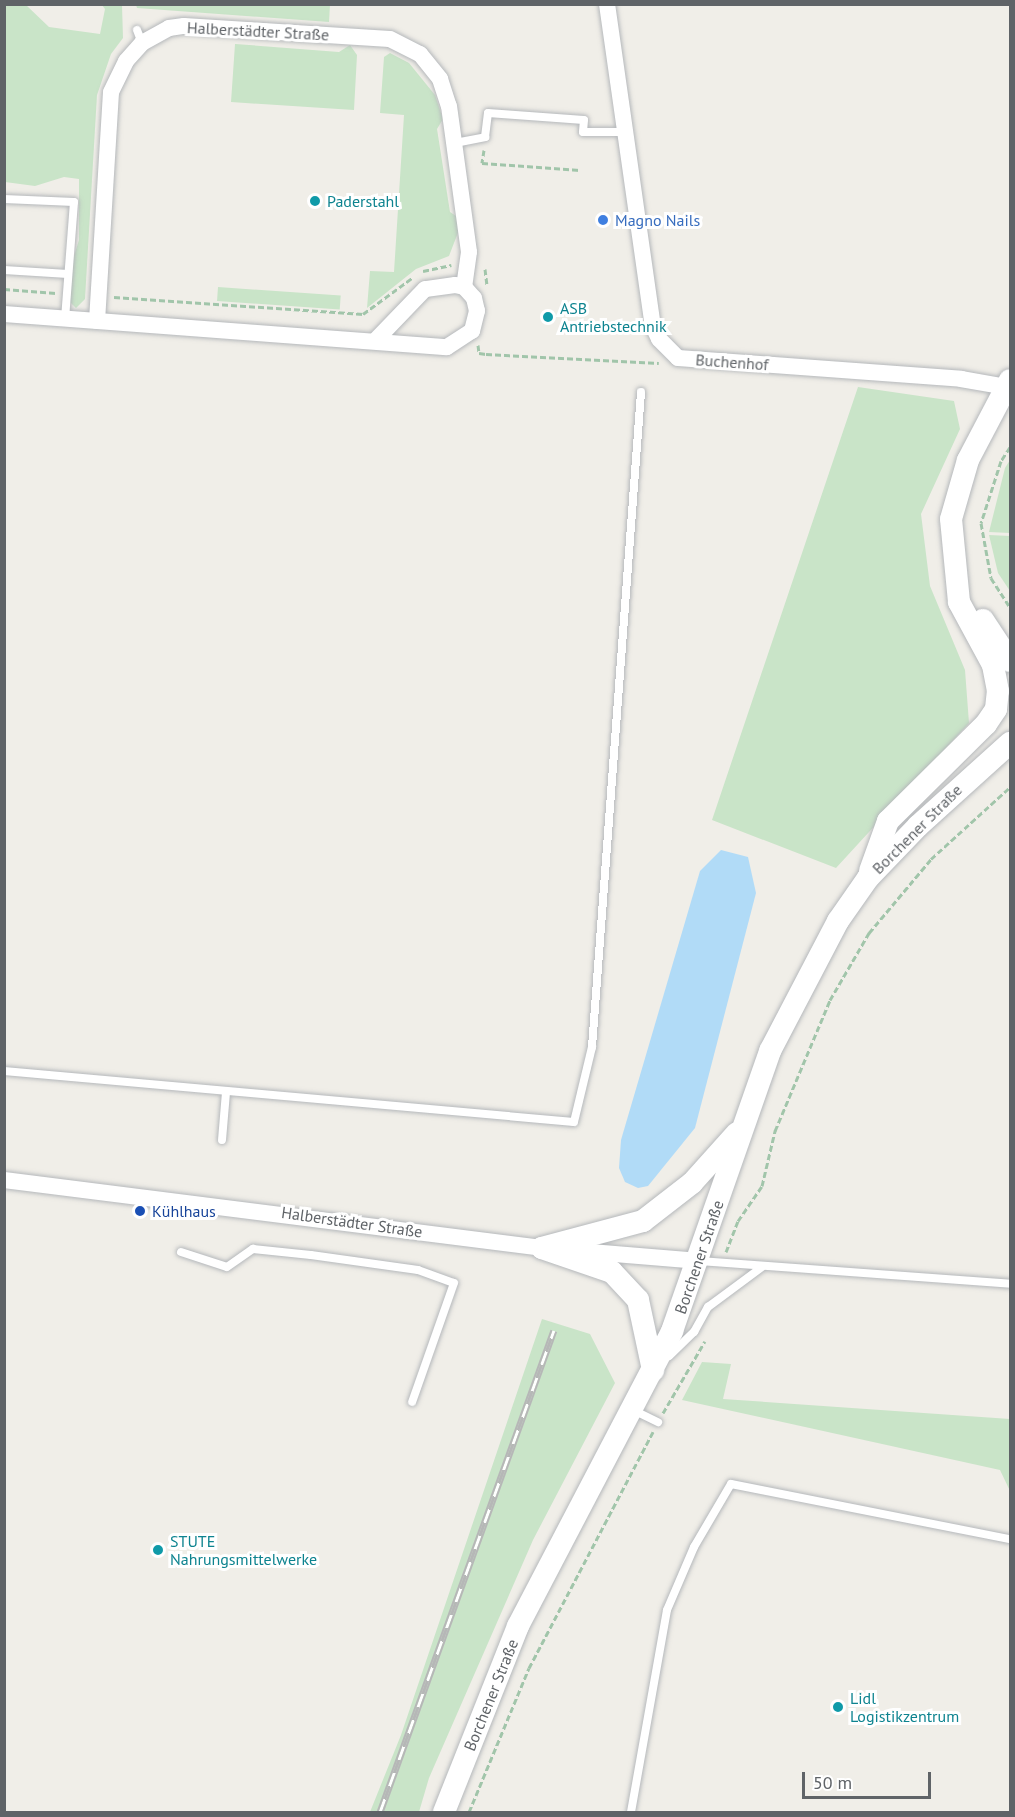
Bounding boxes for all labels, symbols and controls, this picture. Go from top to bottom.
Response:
street label: Halberstädter Straße [186,18,330,44]
place label: Paderstahl [327,191,399,211]
marker: Paderstahl [308,194,322,208]
place label: Magno Nails [615,210,700,230]
marker: Magno Nails [596,213,610,227]
place label: ASB Antriebstechnik [560,298,667,336]
marker: ASB Antriebstechnik [541,310,555,324]
street label: Buchenhof [695,350,769,374]
street label: Borchener Straße [868,780,966,878]
street label: Borchener Straße [671,1198,727,1316]
place label: Kühlhaus [152,1201,216,1221]
street label: Halberstädter Straße [280,1203,424,1241]
marker: Kühlhaus [133,1204,147,1218]
place label: STUTE Nahrungsmittelwerke [170,1531,317,1569]
marker: STUTE Nahrungsmittelwerke [151,1543,165,1557]
street label: Borchener Straße [460,1636,522,1754]
place label: Lidl Logistikzentrum [850,1688,959,1726]
marker: Lidl Logistikzentrum [831,1700,845,1714]
scale bar [805,1760,934,1798]
text: 50 m [813,1771,852,1794]

